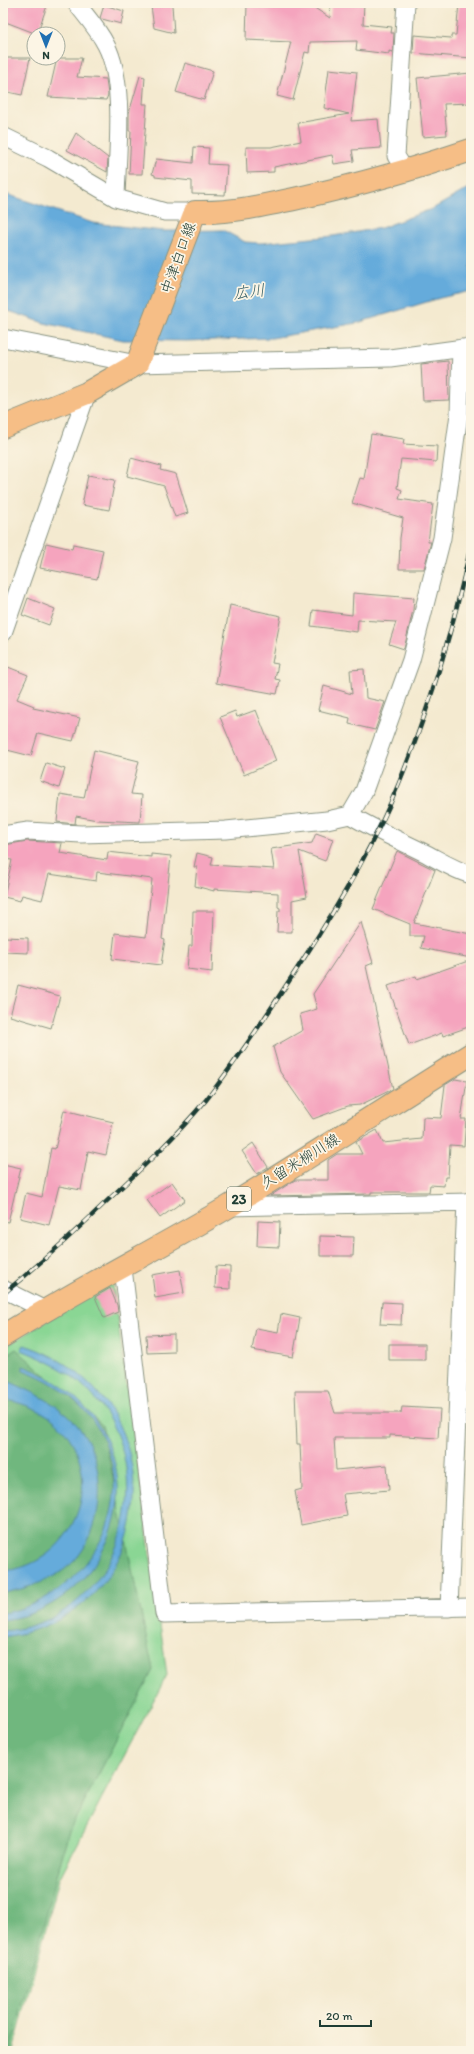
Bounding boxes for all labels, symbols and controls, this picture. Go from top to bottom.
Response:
north arrow [26,26,66,66]
text: N [42,49,50,62]
street label: 中津白口線 [157,220,199,296]
water label: 広川 [232,280,266,303]
street label: 久留米柳川線 [257,1130,343,1192]
road number: 23 [227,1187,251,1211]
scale bar [320,2002,371,2028]
text: 20 m [326,2009,353,2023]

